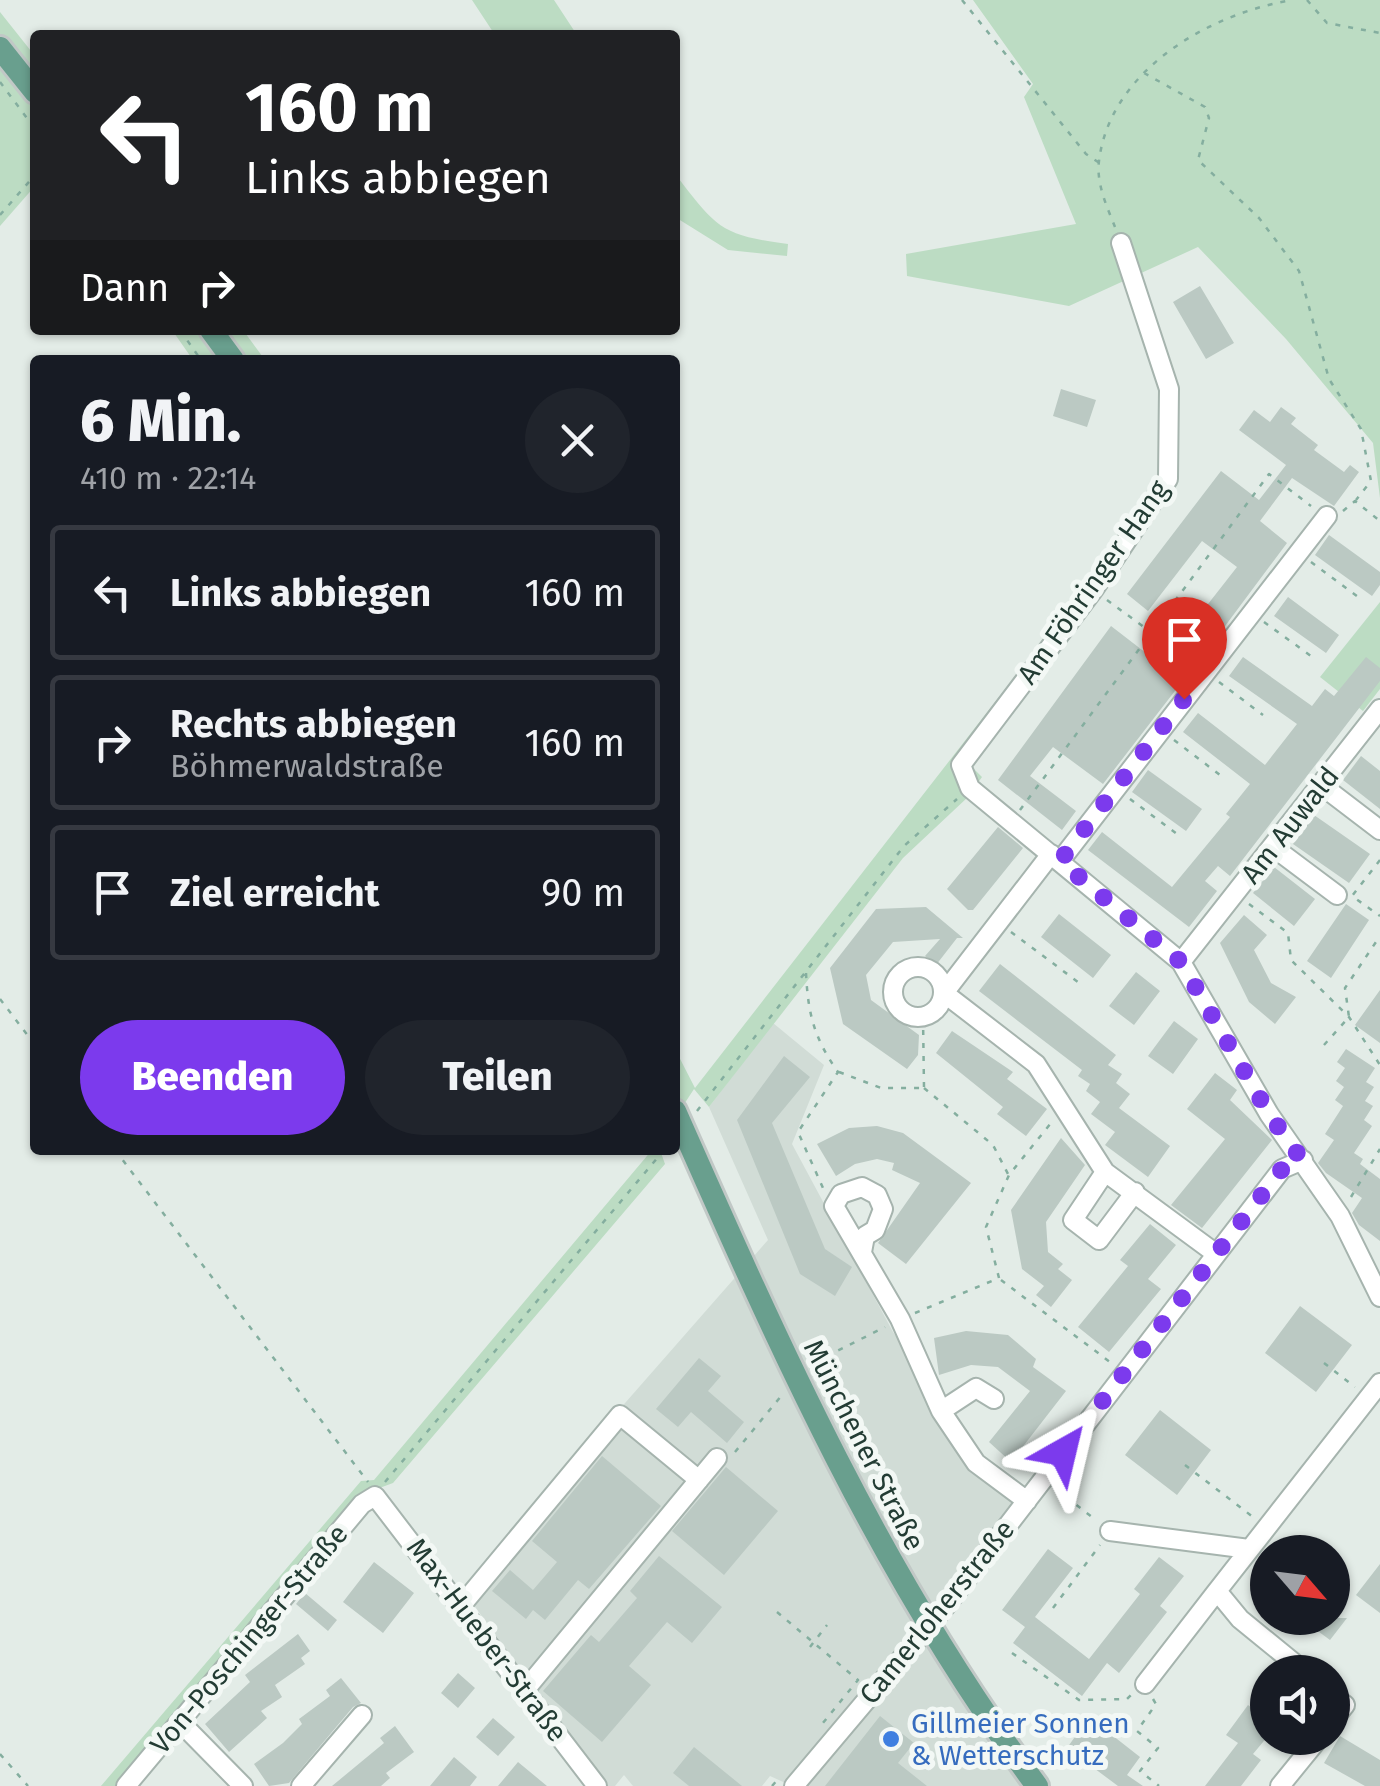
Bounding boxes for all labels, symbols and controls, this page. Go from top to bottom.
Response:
text: 160 m [245,66,434,150]
icon: left [80,70,210,200]
text: Links abbiegen [245,151,551,205]
icon: right [189,260,244,315]
text: Dann [80,265,169,311]
text: 6 Min. [80,385,241,457]
button: close [525,388,630,493]
text: 410 m · 22:14 [80,459,256,497]
street label: Am Föhringer Hang [1010,473,1176,690]
icon: left [85,565,140,620]
text: Links abbiegen [170,570,431,616]
text: 160 m [524,570,625,616]
pin [1142,597,1227,700]
icon: arrive [1157,612,1212,667]
text: Rechts abbiegen [170,701,457,747]
icon: right [85,715,140,770]
text: 160 m [524,720,625,766]
text: Böhmerwaldstraße [170,747,444,785]
street label: Am Auwald [1234,760,1346,890]
icon: arrive [85,865,140,920]
text: Ziel erreicht [170,870,379,916]
text: 90 m [541,870,625,916]
button: Beenden [80,1020,345,1135]
button: Teilen [365,1020,630,1135]
street label: Münchener Straße [797,1334,931,1556]
position arrow [1011,1400,1115,1504]
street label: Camerloherstraße [853,1513,1021,1711]
street label: Von-Poschinger-Straße [143,1517,355,1761]
street label: Max-Hueber-Straße [400,1532,574,1748]
north arrow [1250,1535,1350,1635]
map controls [1250,1535,1350,1755]
button: sound [1250,1655,1350,1755]
place label: Gillmeier Sonnen & Wetterschutz [911,1707,1130,1772]
marker: Gillmeier Sonnen & Wetterschutz [880,1728,902,1750]

